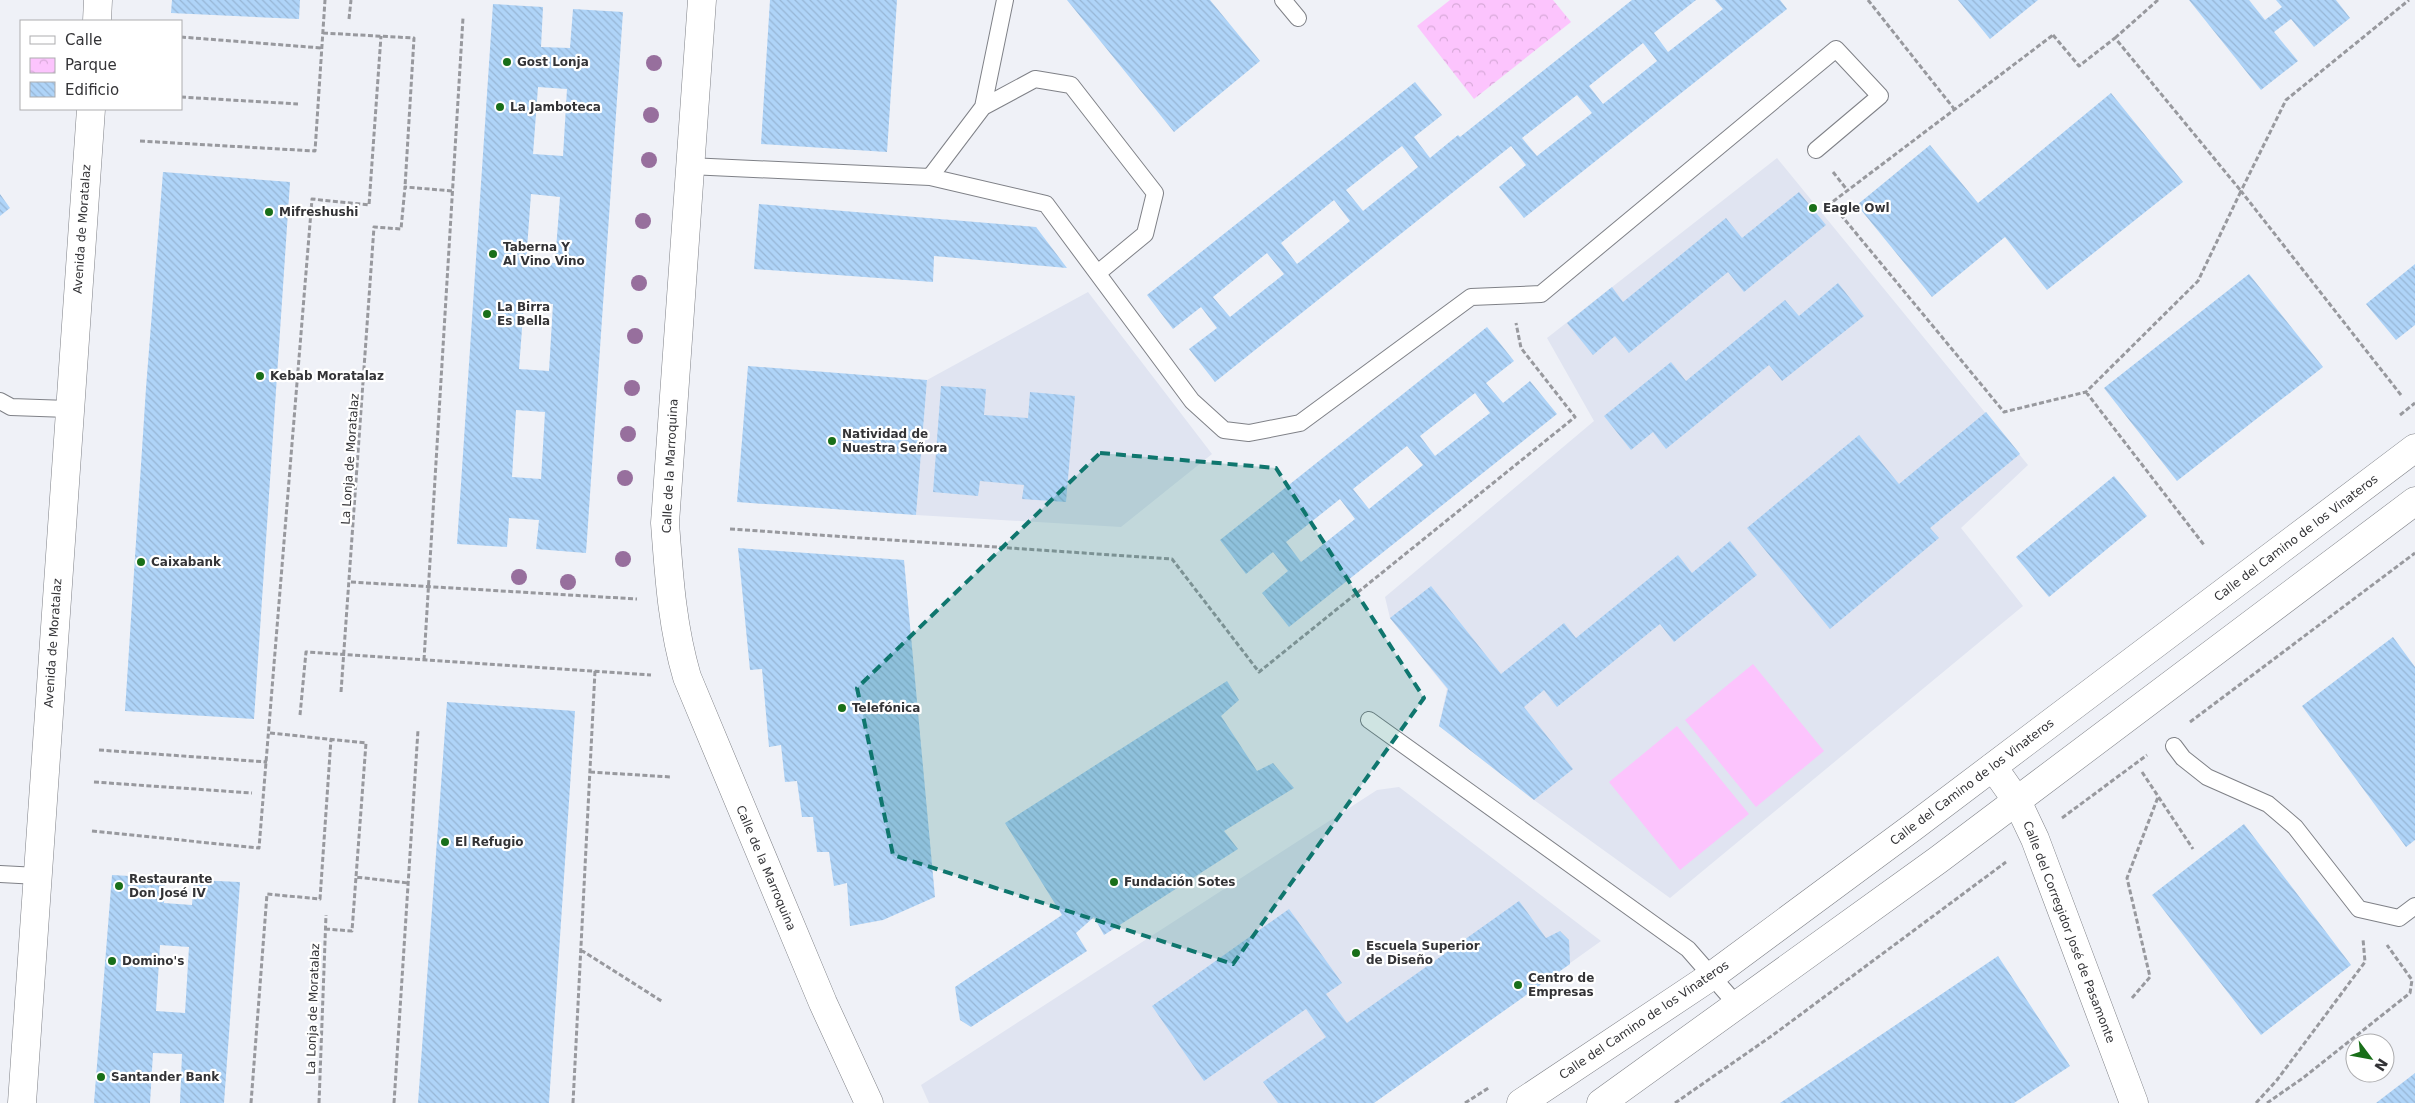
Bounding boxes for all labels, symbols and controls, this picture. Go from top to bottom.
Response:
legend [20,20,182,110]
text: Calle [65,31,102,49]
place label: Gost Lonja [517,55,589,69]
text: Parque [65,56,117,74]
marker: Gost Lonja [501,56,513,68]
text: Edificio [65,81,119,99]
place label: La Jamboteca [510,100,601,114]
marker: La Jamboteca [494,101,506,113]
street label: Avenida de Moratalaz [70,164,94,294]
place label: Eagle Owl [1823,201,1890,215]
marker: Eagle Owl [1807,202,1819,214]
place label: Mifreshushi [279,205,358,219]
marker: Mifreshushi [263,206,275,218]
place label: Taberna Y Al Vino Vino [503,240,585,268]
marker: Taberna Y Al Vino Vino [487,248,499,260]
place label: La Birra Es Bella [497,300,550,328]
marker: La Birra Es Bella [481,308,493,320]
place label: Kebab Moratalaz [270,369,384,383]
marker: Kebab Moratalaz [254,370,266,382]
street label: La Lonja de Moratalaz [338,393,362,525]
street label: Calle de la Marroquina [659,398,681,534]
place label: Natividad de Nuestra Señora [842,427,947,455]
marker: Natividad de Nuestra Señora [826,435,838,447]
street label: Calle del Camino de los Vinateros [2211,472,2381,604]
place label: Caixabank [151,555,222,569]
marker: Caixabank [135,556,147,568]
street label: Avenida de Moratalaz [41,578,65,708]
place label: Telefónica [852,701,920,715]
marker: Telefónica [836,702,848,714]
street label: Calle del Camino de los Vinateros [1887,716,2057,848]
street label: Calle de la Marroquina [733,803,799,933]
street label: Calle del Corregidor José de Pasamonte [2020,819,2118,1045]
place label: El Refugio [455,835,524,849]
marker: El Refugio [439,836,451,848]
place label: Restaurante Don José IV [129,872,212,900]
place label: Fundación Sotes [1124,875,1235,889]
marker: Fundación Sotes [1108,876,1120,888]
marker: Restaurante Don José IV [113,880,125,892]
place label: Escuela Superior de Diseño [1366,939,1480,967]
street label: La Lonja de Moratalaz [304,943,322,1075]
marker: Escuela Superior de Diseño [1350,947,1362,959]
place label: Domino's [122,954,184,968]
marker: Domino's [106,955,118,967]
street label: Calle del Camino de los Vinateros [1557,958,1731,1082]
place label: Centro de Empresas [1528,971,1594,999]
marker: Centro de Empresas [1512,979,1524,991]
north arrow [2345,1033,2395,1083]
text: N [2371,1056,2391,1074]
place label: Santander Bank [111,1070,220,1084]
marker: Santander Bank [95,1071,107,1083]

